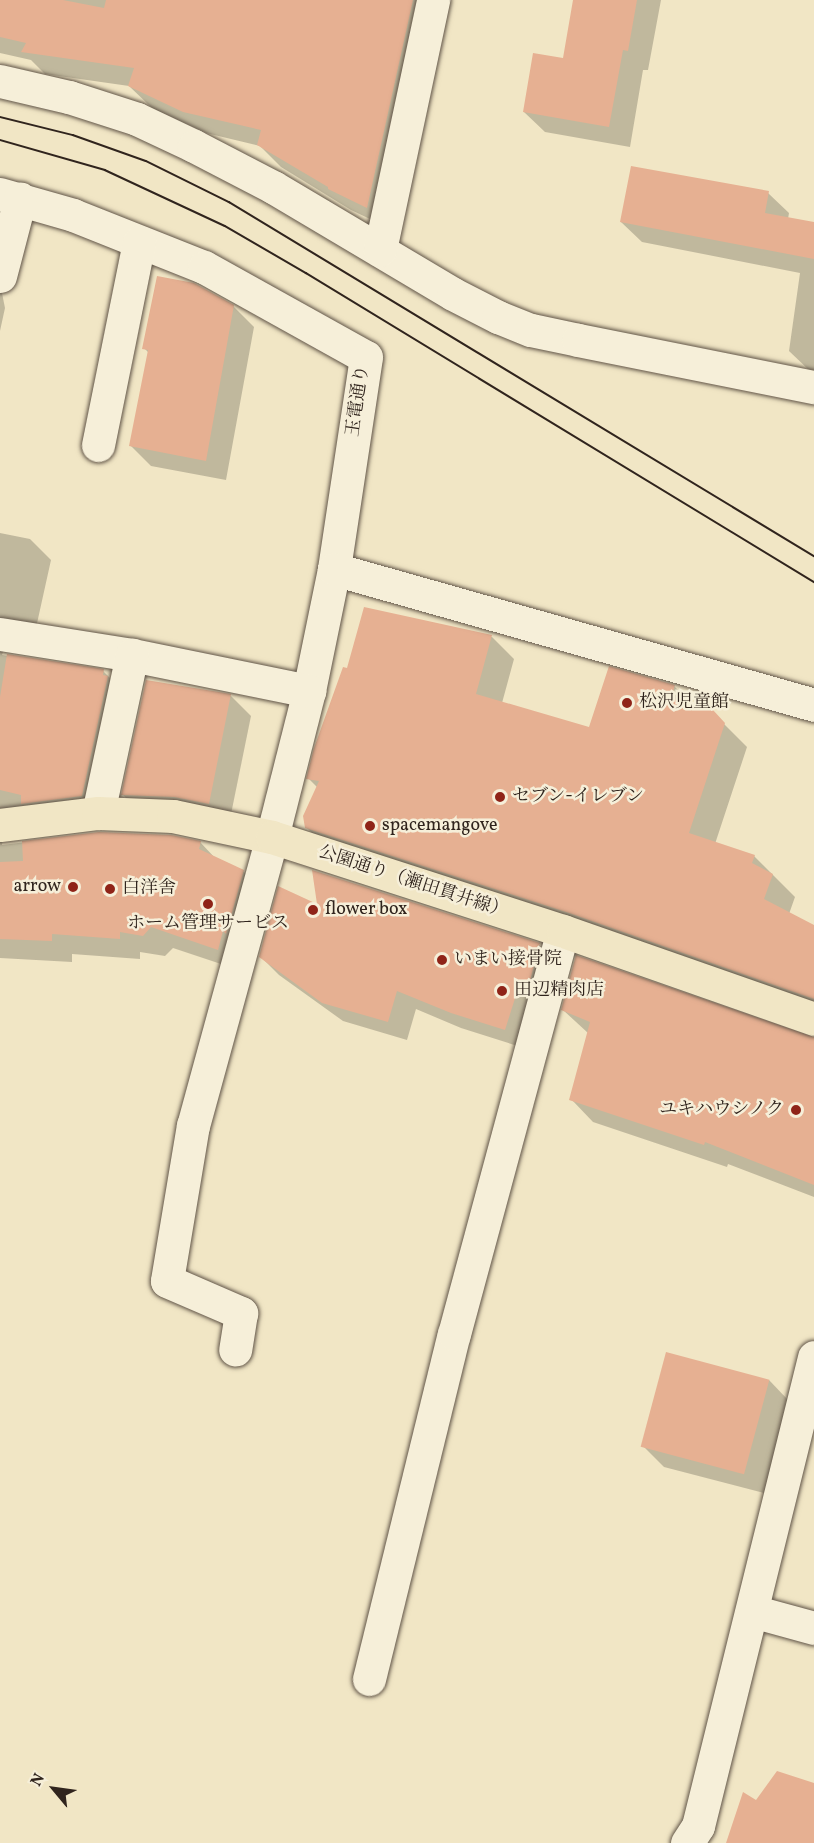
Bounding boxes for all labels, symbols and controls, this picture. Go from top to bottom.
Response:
street label: 玉電通り [343,364,375,438]
place label: 松沢児童館 [639,692,729,714]
marker: 松沢児童館 [620,696,634,710]
place label: セブン-イレブン [512,786,646,808]
marker: セブン-イレブン [493,790,507,804]
place label: spacemangove [382,815,498,837]
marker: spacemangove [363,819,377,833]
street label: 公園通り（瀬田貫井線） [316,842,510,924]
place label: arrow [14,876,61,898]
place label: 白洋舎 [122,878,176,900]
marker: arrow [66,880,80,894]
marker: 白洋舎 [103,882,117,896]
marker: ホーム管理サービス [201,897,215,911]
place label: flower box [325,899,407,921]
marker: flower box [306,903,320,917]
place label: ホーム管理サービス [127,913,289,935]
place label: いまい接骨院 [454,949,562,971]
marker: いまい接骨院 [435,953,449,967]
place label: 田辺精肉店 [514,980,604,1002]
marker: 田辺精肉店 [495,984,509,998]
place label: ユキハウシノク [658,1099,784,1121]
marker: ユキハウシノク [789,1103,803,1117]
north arrow [24,1759,84,1819]
text: N [26,1770,51,1791]

